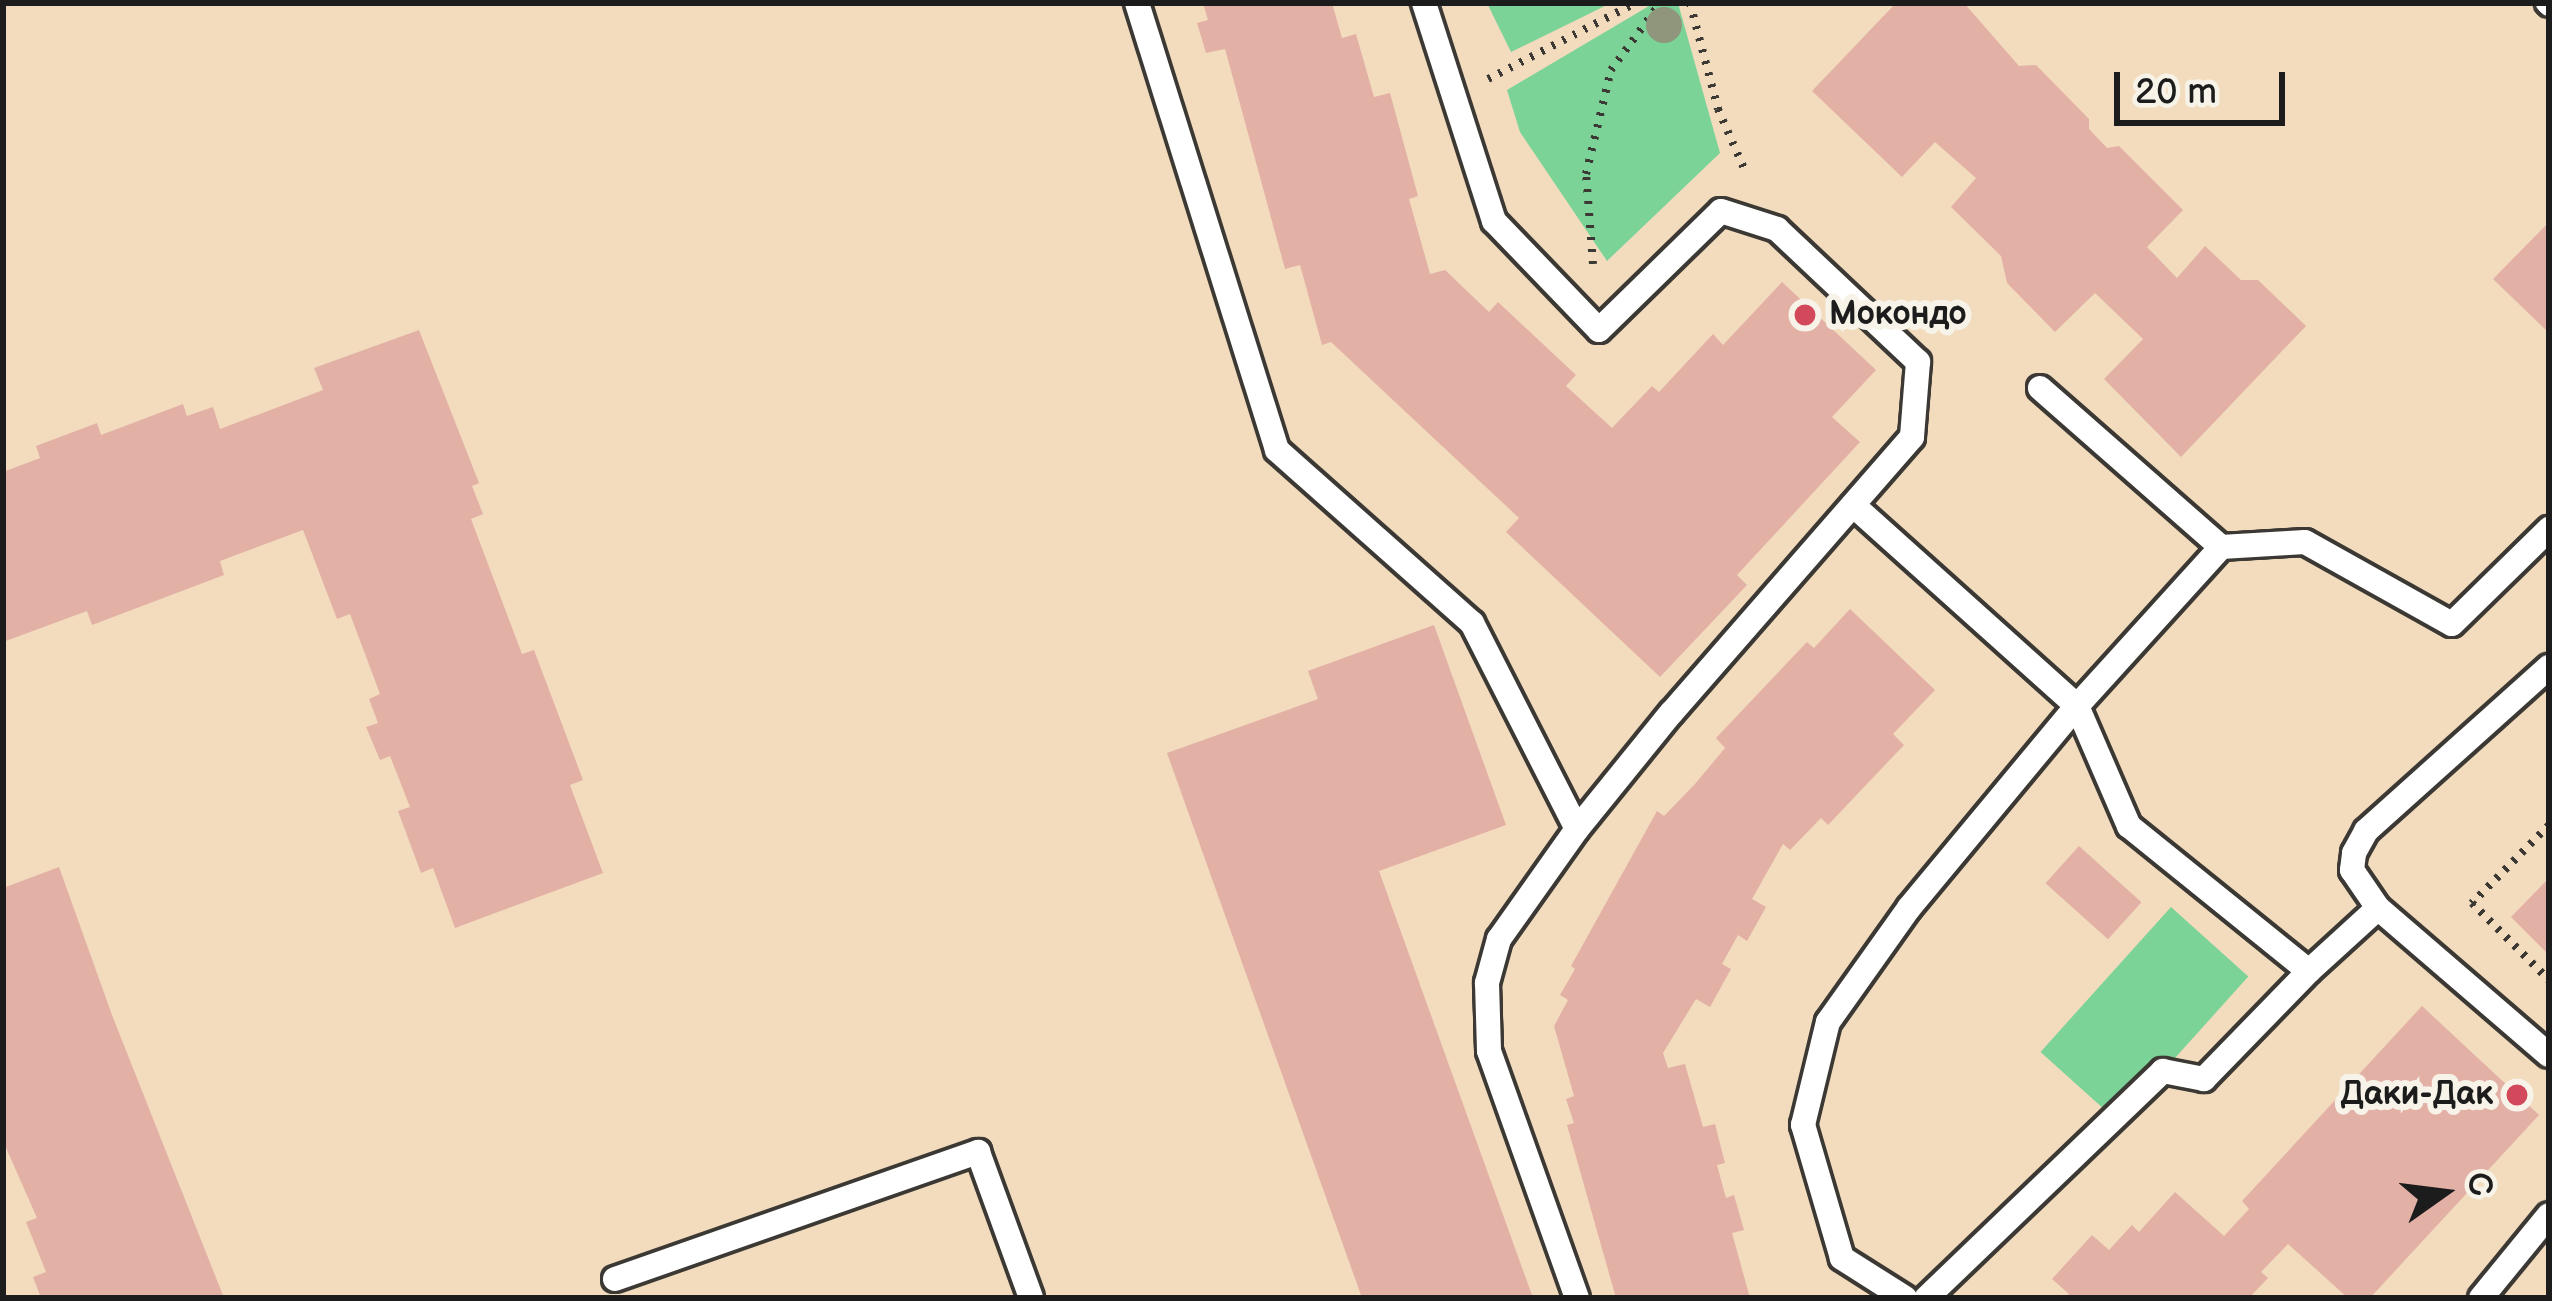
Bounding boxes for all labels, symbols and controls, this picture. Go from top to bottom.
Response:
scale bar [2120,48,2291,122]
text: 20 m [2135,71,2217,114]
place label: Мокондо [1829,295,1967,335]
marker: Мокондо [1792,302,1818,328]
place label: Даки-Дак [2341,1075,2493,1115]
marker: Даки-Дак [2504,1082,2530,1108]
north arrow [2384,1133,2504,1253]
text: С [2457,1168,2501,1200]

